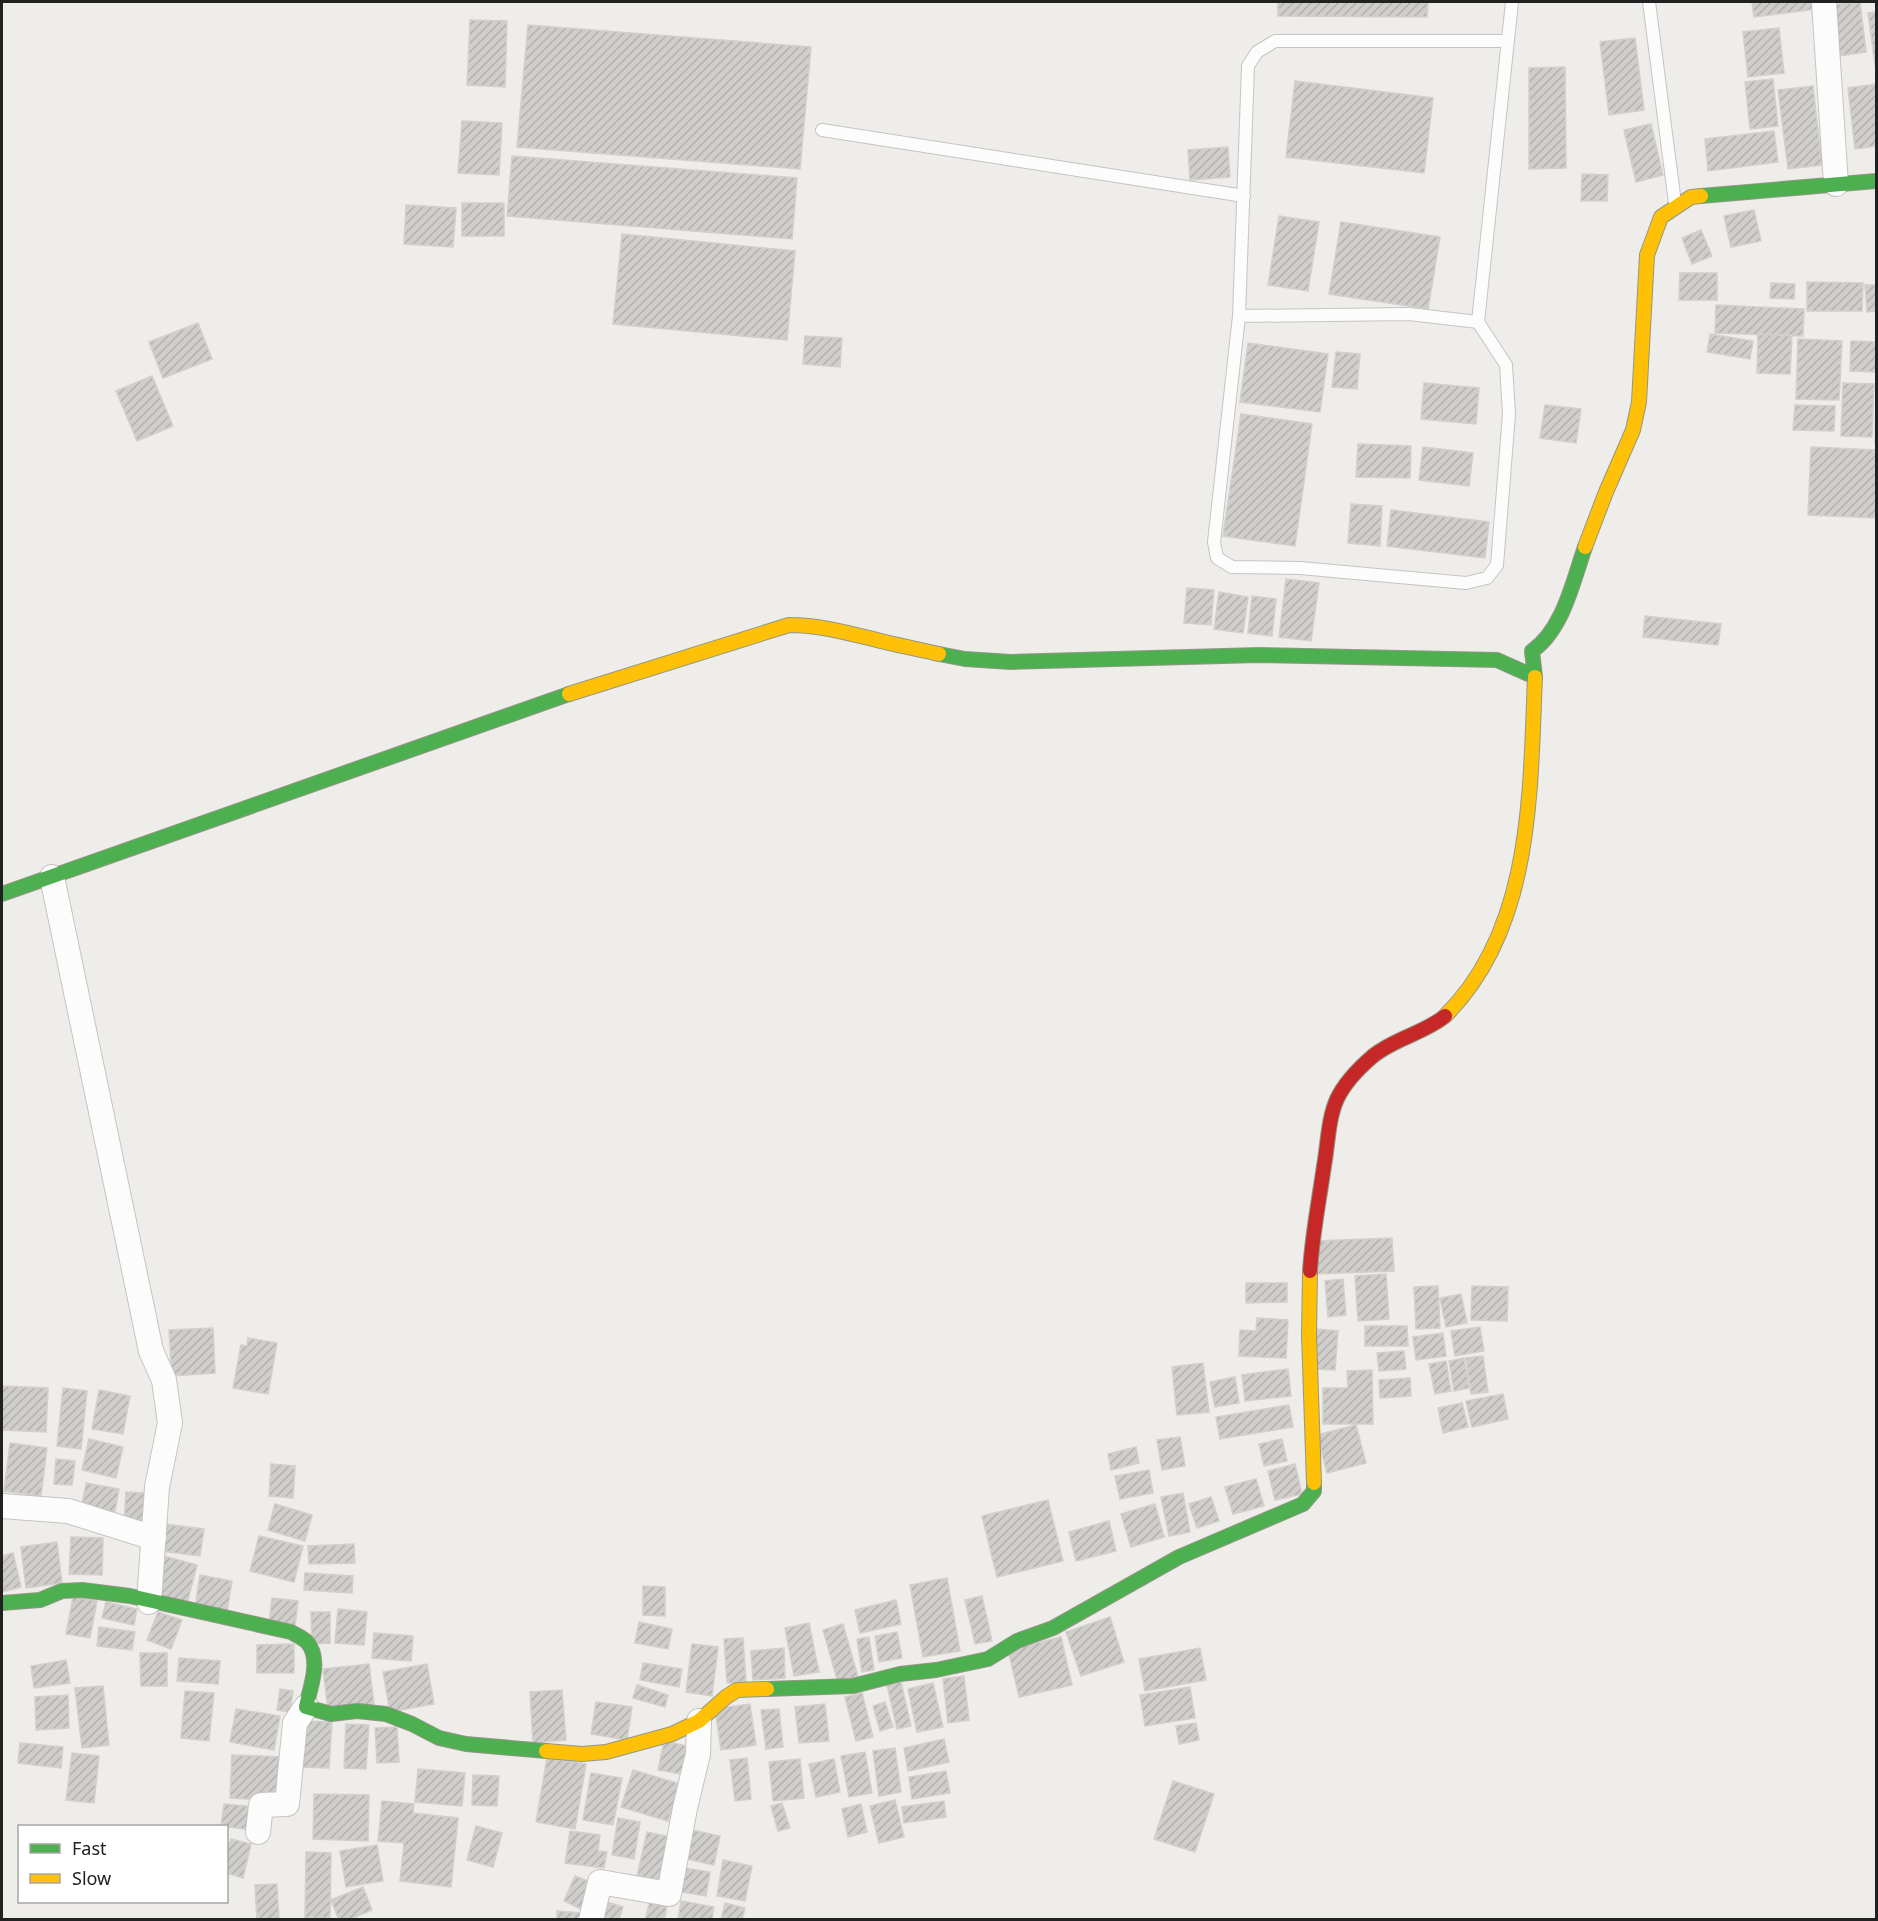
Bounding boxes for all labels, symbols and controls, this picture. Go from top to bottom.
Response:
legend [18,1825,228,1903]
text: Fast [72,1836,107,1860]
text: Slow [72,1866,111,1890]

